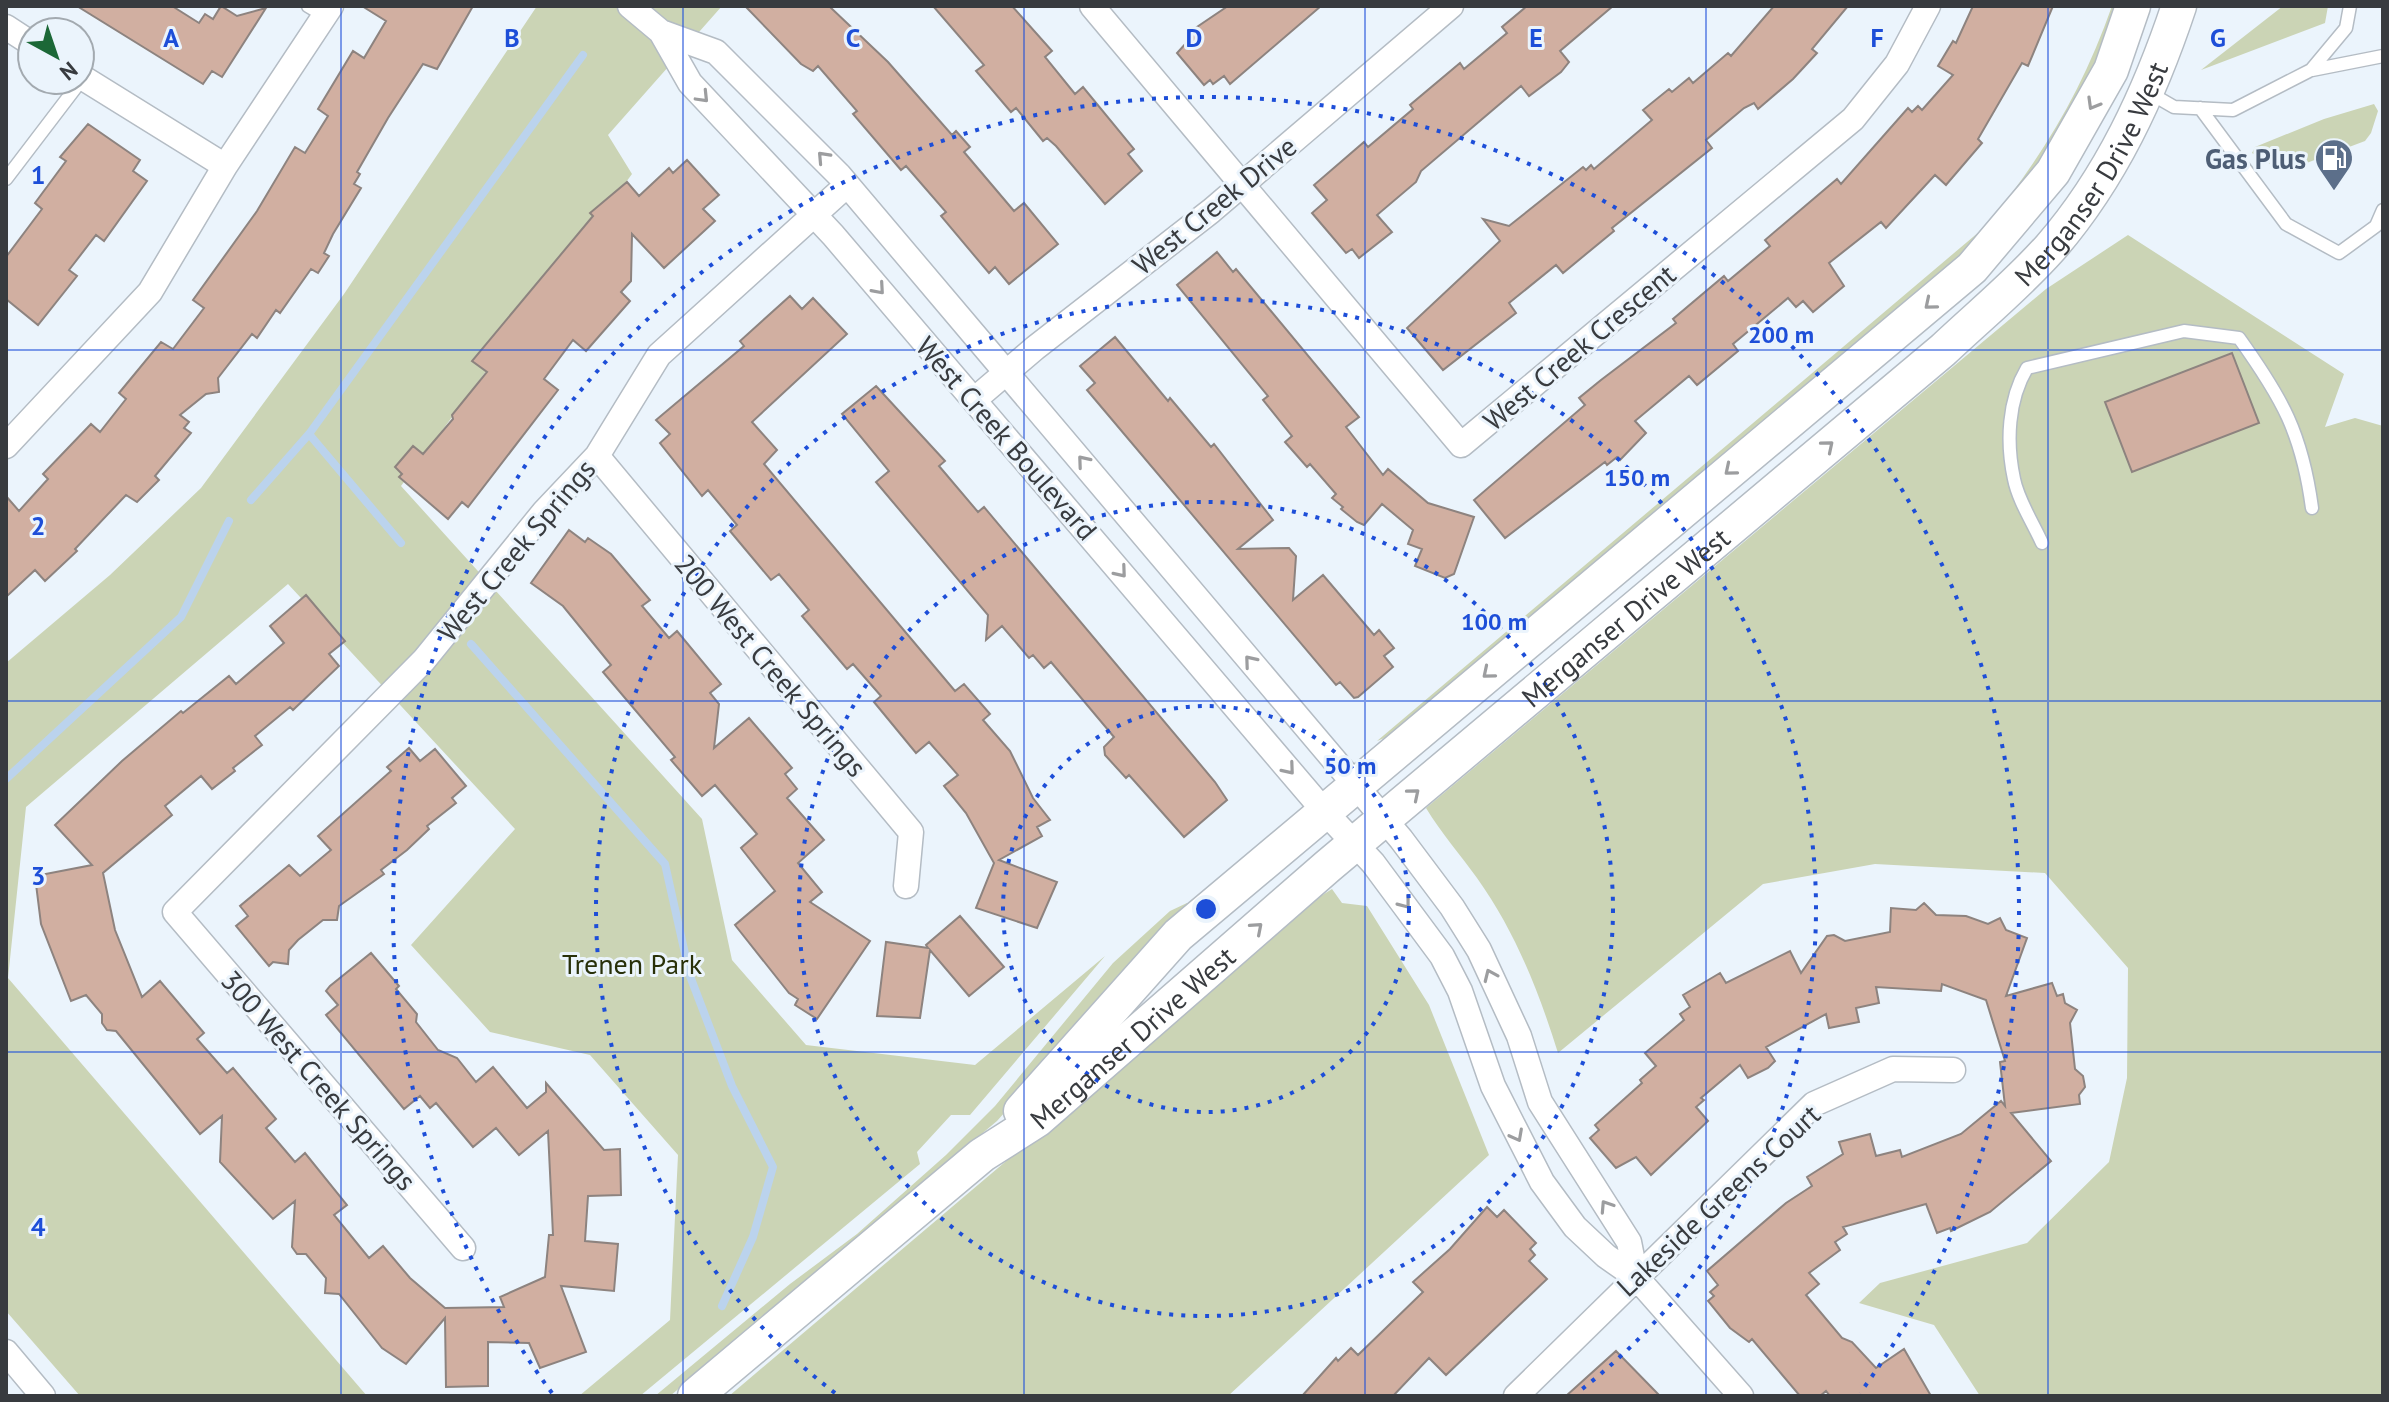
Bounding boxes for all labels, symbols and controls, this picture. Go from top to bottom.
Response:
north arrow [16,16,96,96]
text: A [163,21,179,54]
text: B [504,21,520,54]
text: C [846,21,860,54]
text: D [1186,21,1202,54]
text: E [1529,21,1543,54]
text: F [1870,21,1884,54]
text: G [2210,21,2226,54]
text: N [54,56,83,87]
street label: Merganser Drive West [2006,56,2176,294]
one-way arrow [694,88,708,102]
one-way arrow [2087,95,2102,110]
street label: West Creek Drive [1124,127,1304,283]
fuel station icon: Gas Plus [2313,137,2355,192]
place label: Gas Plus [2205,140,2306,177]
one-way arrow [818,152,832,167]
text: 1 [31,158,45,191]
street label: West Creek Crescent [1475,255,1683,438]
one-way arrow [869,279,884,294]
one-way arrow [1925,294,1939,309]
text: 200 m [1748,319,1814,350]
street label: West Creek Boulevard [908,328,1106,548]
one-way arrow [1819,441,1833,456]
street label: West Creek Springs [429,451,603,649]
one-way arrow [1078,456,1093,470]
one-way arrow [1725,460,1740,475]
text: 150 m [1604,462,1670,493]
text: 2 [31,509,45,542]
street label: Merganser Drive West [1513,519,1737,715]
street label: 200 West Creek Springs [667,546,875,784]
one-way arrow [1111,562,1125,577]
text: 100 m [1461,606,1527,637]
one-way arrow [1245,655,1260,670]
one-way arrow [1483,663,1497,678]
text: 50 m [1324,750,1376,781]
one-way arrow [1279,760,1294,775]
one-way arrow [1405,789,1419,804]
text: 3 [31,859,45,892]
one-way arrow [1395,894,1409,909]
centre of rings [1192,895,1220,923]
one-way arrow [1248,923,1263,938]
street label: Merganser Drive West [1022,937,1243,1137]
park label: Trenen Park [562,945,703,982]
street label: 300 West Creek Springs [213,962,425,1198]
one-way arrow [1484,969,1500,983]
street label: Lakeside Greens Court [1608,1096,1828,1304]
one-way arrow [1507,1128,1522,1142]
one-way arrow [1601,1200,1616,1215]
text: 4 [31,1210,46,1243]

